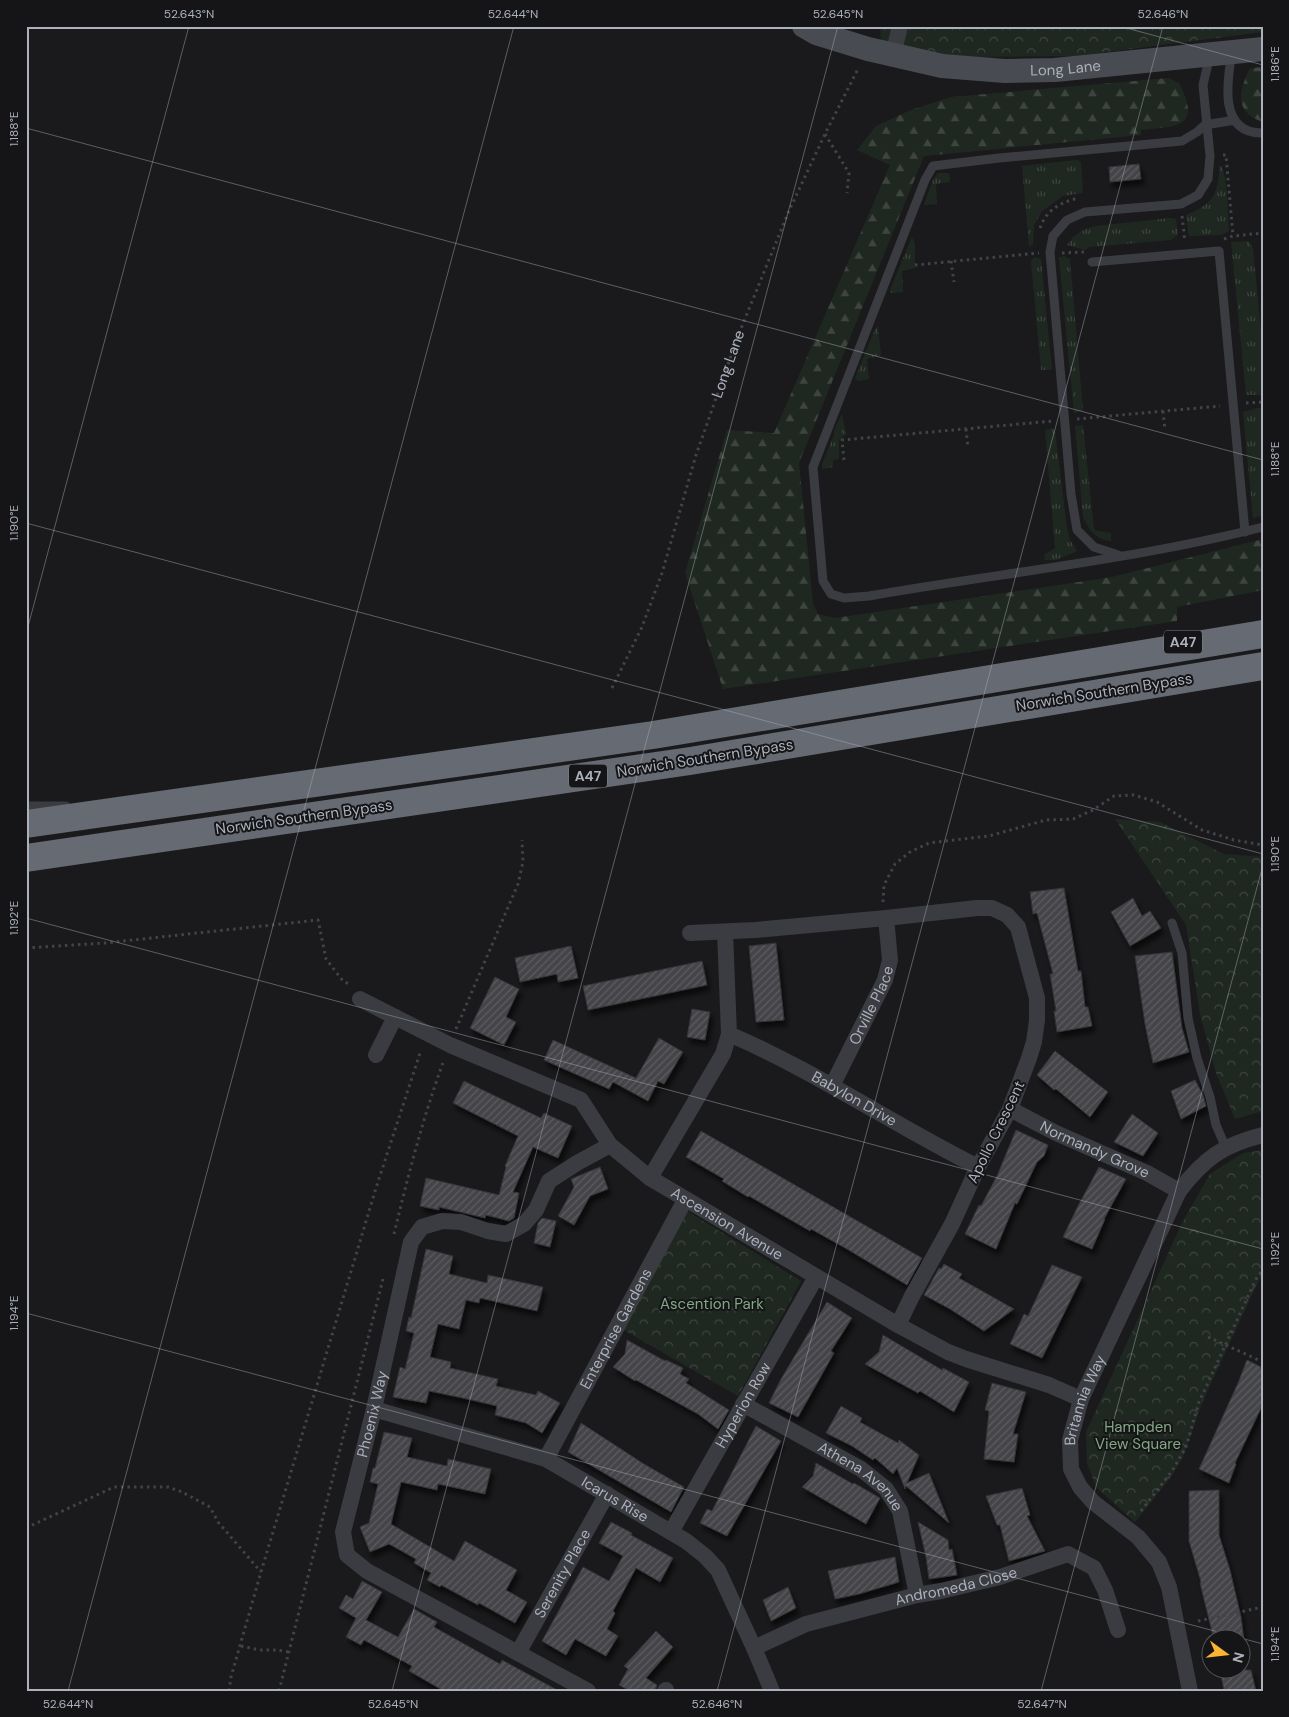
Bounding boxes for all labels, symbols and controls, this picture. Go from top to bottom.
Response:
text: 52.643°N [164,6,214,22]
text: 52.644°N [488,6,538,22]
text: 52.645°N [813,6,863,22]
text: 52.646°N [1138,6,1188,22]
text: 1.186°E [1267,46,1283,82]
street label: Long Lane [1030,55,1102,80]
text: 1.188°E [6,111,22,147]
street label: Long Lane [707,327,749,401]
text: 1.188°E [1267,441,1283,477]
text: 1.190°E [6,505,22,541]
road number: A47 [1164,630,1202,654]
street label: Norwich Southern Bypass [1014,668,1194,716]
street label: Norwich Southern Bypass [615,734,795,782]
road number: A47 [569,764,607,788]
street label: Norwich Southern Bypass [214,795,394,839]
text: 1.190°E [1267,836,1283,872]
text: 1.192°E [6,900,22,935]
street label: Orville Place [844,964,898,1048]
street label: Babylon Drive [808,1067,900,1131]
street label: Apollo Crescent [963,1077,1029,1186]
street label: Normandy Grove [1036,1116,1153,1183]
street label: Ascension Avenue [667,1183,787,1265]
text: 1.192°E [1267,1231,1283,1266]
street label: Enterprise Gardens [575,1265,657,1393]
park label: Ascention Park [660,1294,764,1314]
text: 1.194°E [6,1295,22,1331]
street label: Britannia Way [1060,1351,1111,1446]
street label: Hyperion Row [711,1358,776,1452]
street label: Phoenix Way [352,1368,392,1459]
park label: Hampden View Square [1095,1417,1181,1454]
street label: Athena Avenue [814,1437,908,1515]
street label: Icarus Rise [578,1472,652,1527]
street label: Serenity Place [530,1526,595,1622]
street label: Andromeda Close [893,1562,1020,1610]
text: 1.194°E [1267,1626,1283,1662]
north arrow [1202,1630,1252,1680]
text: N [1229,1650,1249,1665]
text: 52.644°N [43,1696,93,1712]
text: 52.645°N [368,1696,418,1712]
text: 52.646°N [692,1696,742,1712]
text: 52.647°N [1017,1696,1067,1712]

